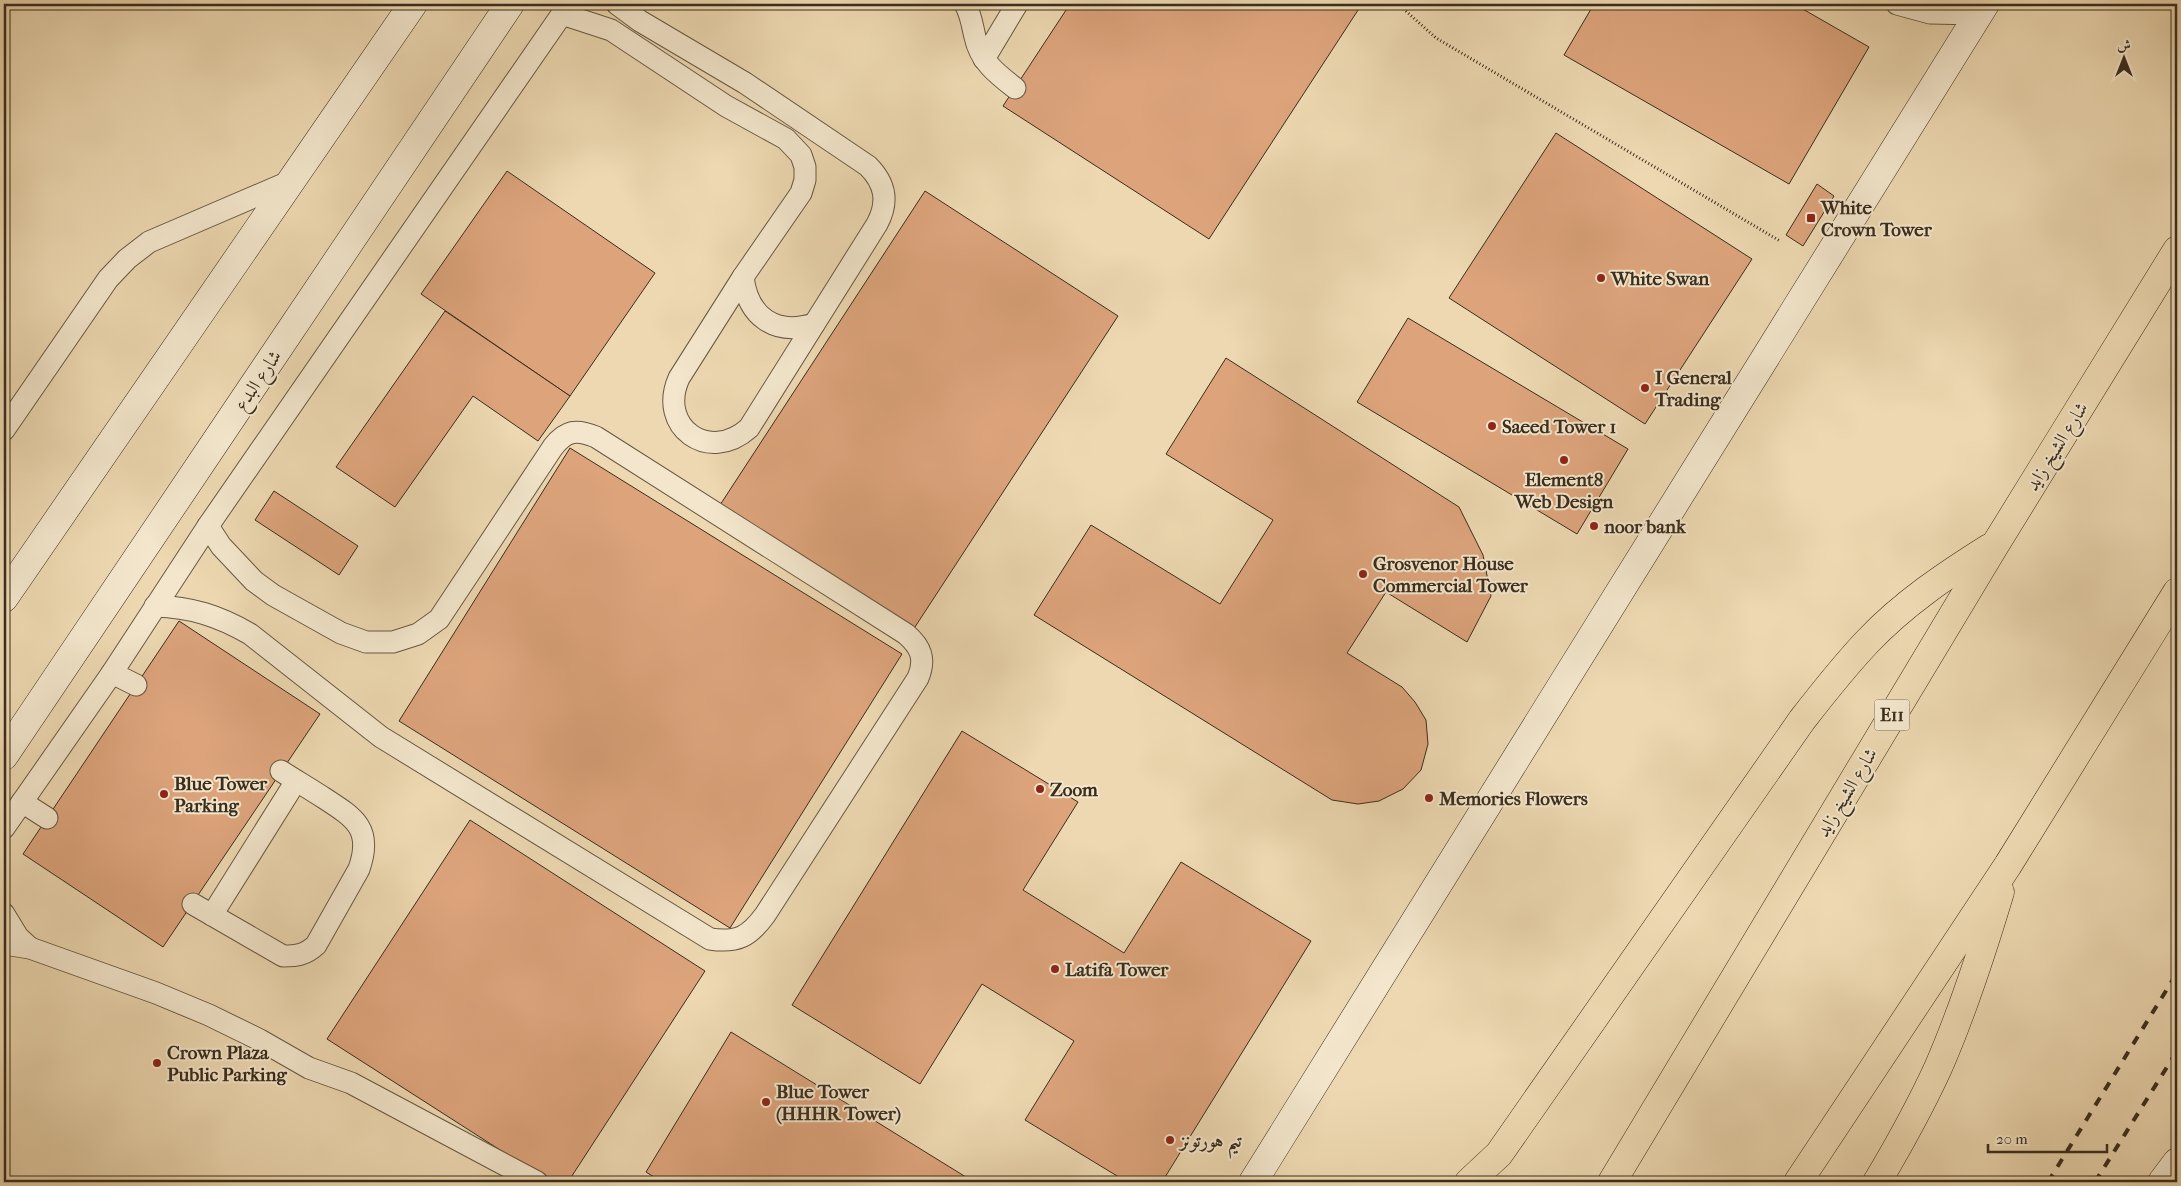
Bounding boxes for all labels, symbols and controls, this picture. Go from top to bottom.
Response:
north arrow [2098,32,2148,82]
text: ش [2117,37,2131,54]
place label: White Crown Tower [1820,197,1933,241]
marker: White Crown Tower [1805,212,1817,224]
place label: White Swan [1610,268,1710,290]
marker: White Swan [1595,272,1607,284]
street label: شارع البدع [230,346,289,417]
place label: I General Trading [1654,367,1733,411]
marker: I General Trading [1639,382,1651,394]
street label: شارع الشيخ زايد [2021,398,2098,498]
place label: Saeed Tower 1 [1502,416,1616,438]
marker: Saeed Tower 1 [1486,420,1498,432]
marker: Element8 Web Design [1558,454,1570,466]
place label: Element8 Web Design [1514,469,1614,513]
place label: noor bank [1603,516,1687,538]
marker: noor bank [1588,520,1600,532]
place label: Grosvenor House Commercial Tower [1373,553,1529,597]
marker: Grosvenor House Commercial Tower [1357,568,1369,580]
road number: E11 [1874,700,1910,730]
street label: شارع الشيخ زايد [1812,744,1887,844]
place label: Blue Tower Parking [174,773,268,817]
place label: Zoom [1050,779,1098,801]
marker: Zoom [1034,783,1046,795]
marker: Blue Tower Parking [158,788,170,800]
place label: Memories Flowers [1438,788,1588,810]
marker: Memories Flowers [1423,792,1435,804]
place label: Latifa Tower [1065,959,1169,981]
marker: Latifa Tower [1049,963,1061,975]
place label: Crown Plaza Public Parking [167,1042,288,1086]
marker: Crown Plaza Public Parking [151,1057,163,1069]
place label: Blue Tower (HHHR Tower) [776,1081,901,1125]
marker: Blue Tower (HHHR Tower) [760,1096,772,1108]
scale bar [1988,1121,2107,1153]
place label: تيم هورتونز [1178,1130,1242,1159]
text: 20 m [1996,1130,2028,1148]
marker: تيم هورتونز [1164,1134,1176,1146]

